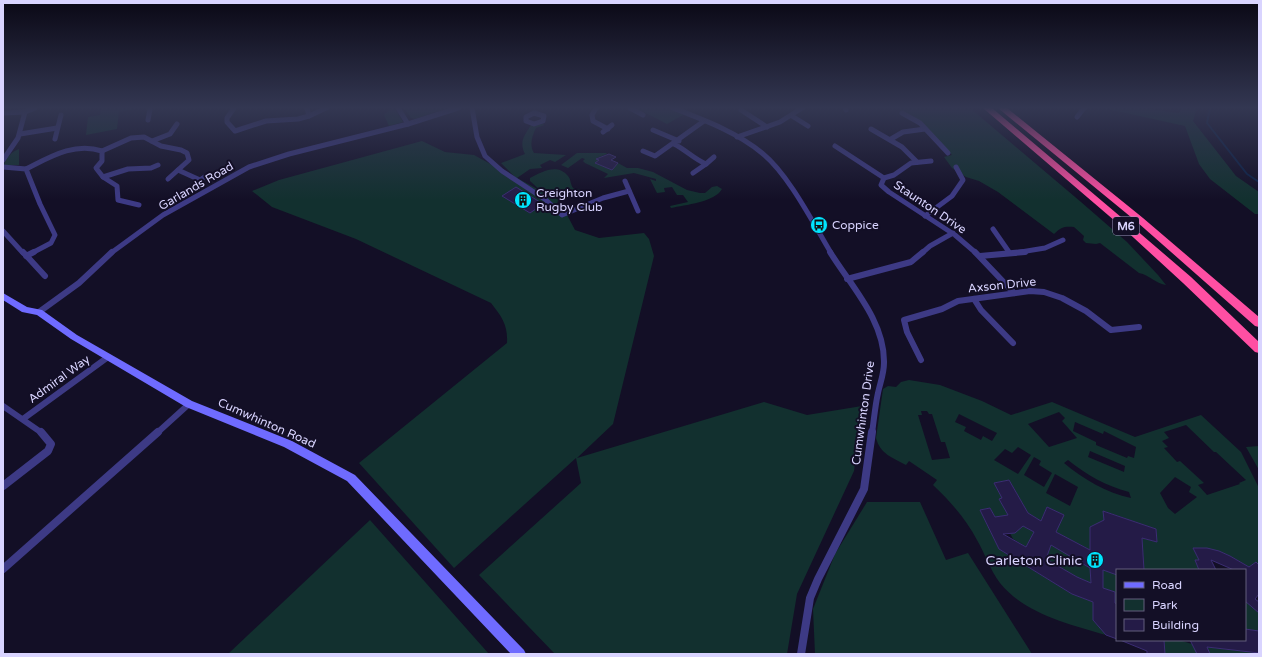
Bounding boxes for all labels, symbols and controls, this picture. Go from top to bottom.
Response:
street label: Garlands Road [156,159,236,213]
street label: Staunton Drive [891,178,969,237]
place label: Creighton Rugby Club [536,186,603,214]
building icon: Creighton Rugby Club [513,190,533,210]
bus stop icon: Coppice [809,215,829,235]
road number: M6 [1113,217,1139,235]
place label: Coppice [832,218,879,232]
street label: Axson Drive [967,274,1037,296]
street label: Admiral Way [26,352,93,406]
street label: Cumwhinton Drive [849,360,877,466]
street label: Cumwhinton Road [216,395,318,451]
building icon: Carleton Clinic [1085,550,1105,570]
place label: Carleton Clinic [986,552,1082,569]
legend [1116,569,1246,641]
text: Road [1152,578,1182,592]
text: Park [1152,598,1178,612]
text: Building [1152,618,1199,632]

